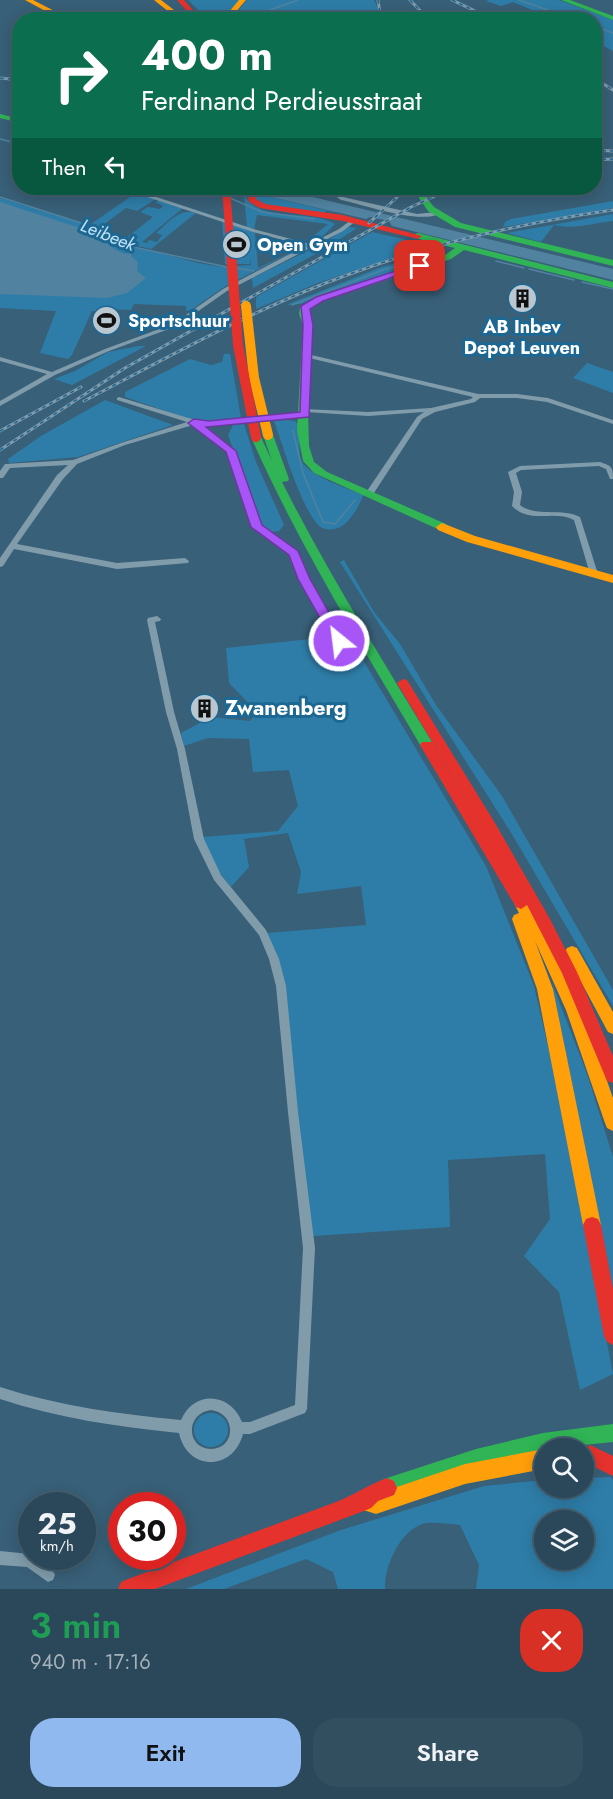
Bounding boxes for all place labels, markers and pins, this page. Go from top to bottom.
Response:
sports icon: Open Gym [220,229,252,261]
place label: Open Gym [257,232,348,258]
pin [394,240,445,291]
building icon: AB Inbev Depot Leuven [506,282,538,314]
sports icon: Sportschuur [91,305,123,337]
place label: Sportschuur [128,308,230,334]
place label: AB Inbev Depot Leuven [464,314,580,361]
building icon: Zwanenberg [188,692,220,724]
place label: Zwanenberg [225,693,347,723]

